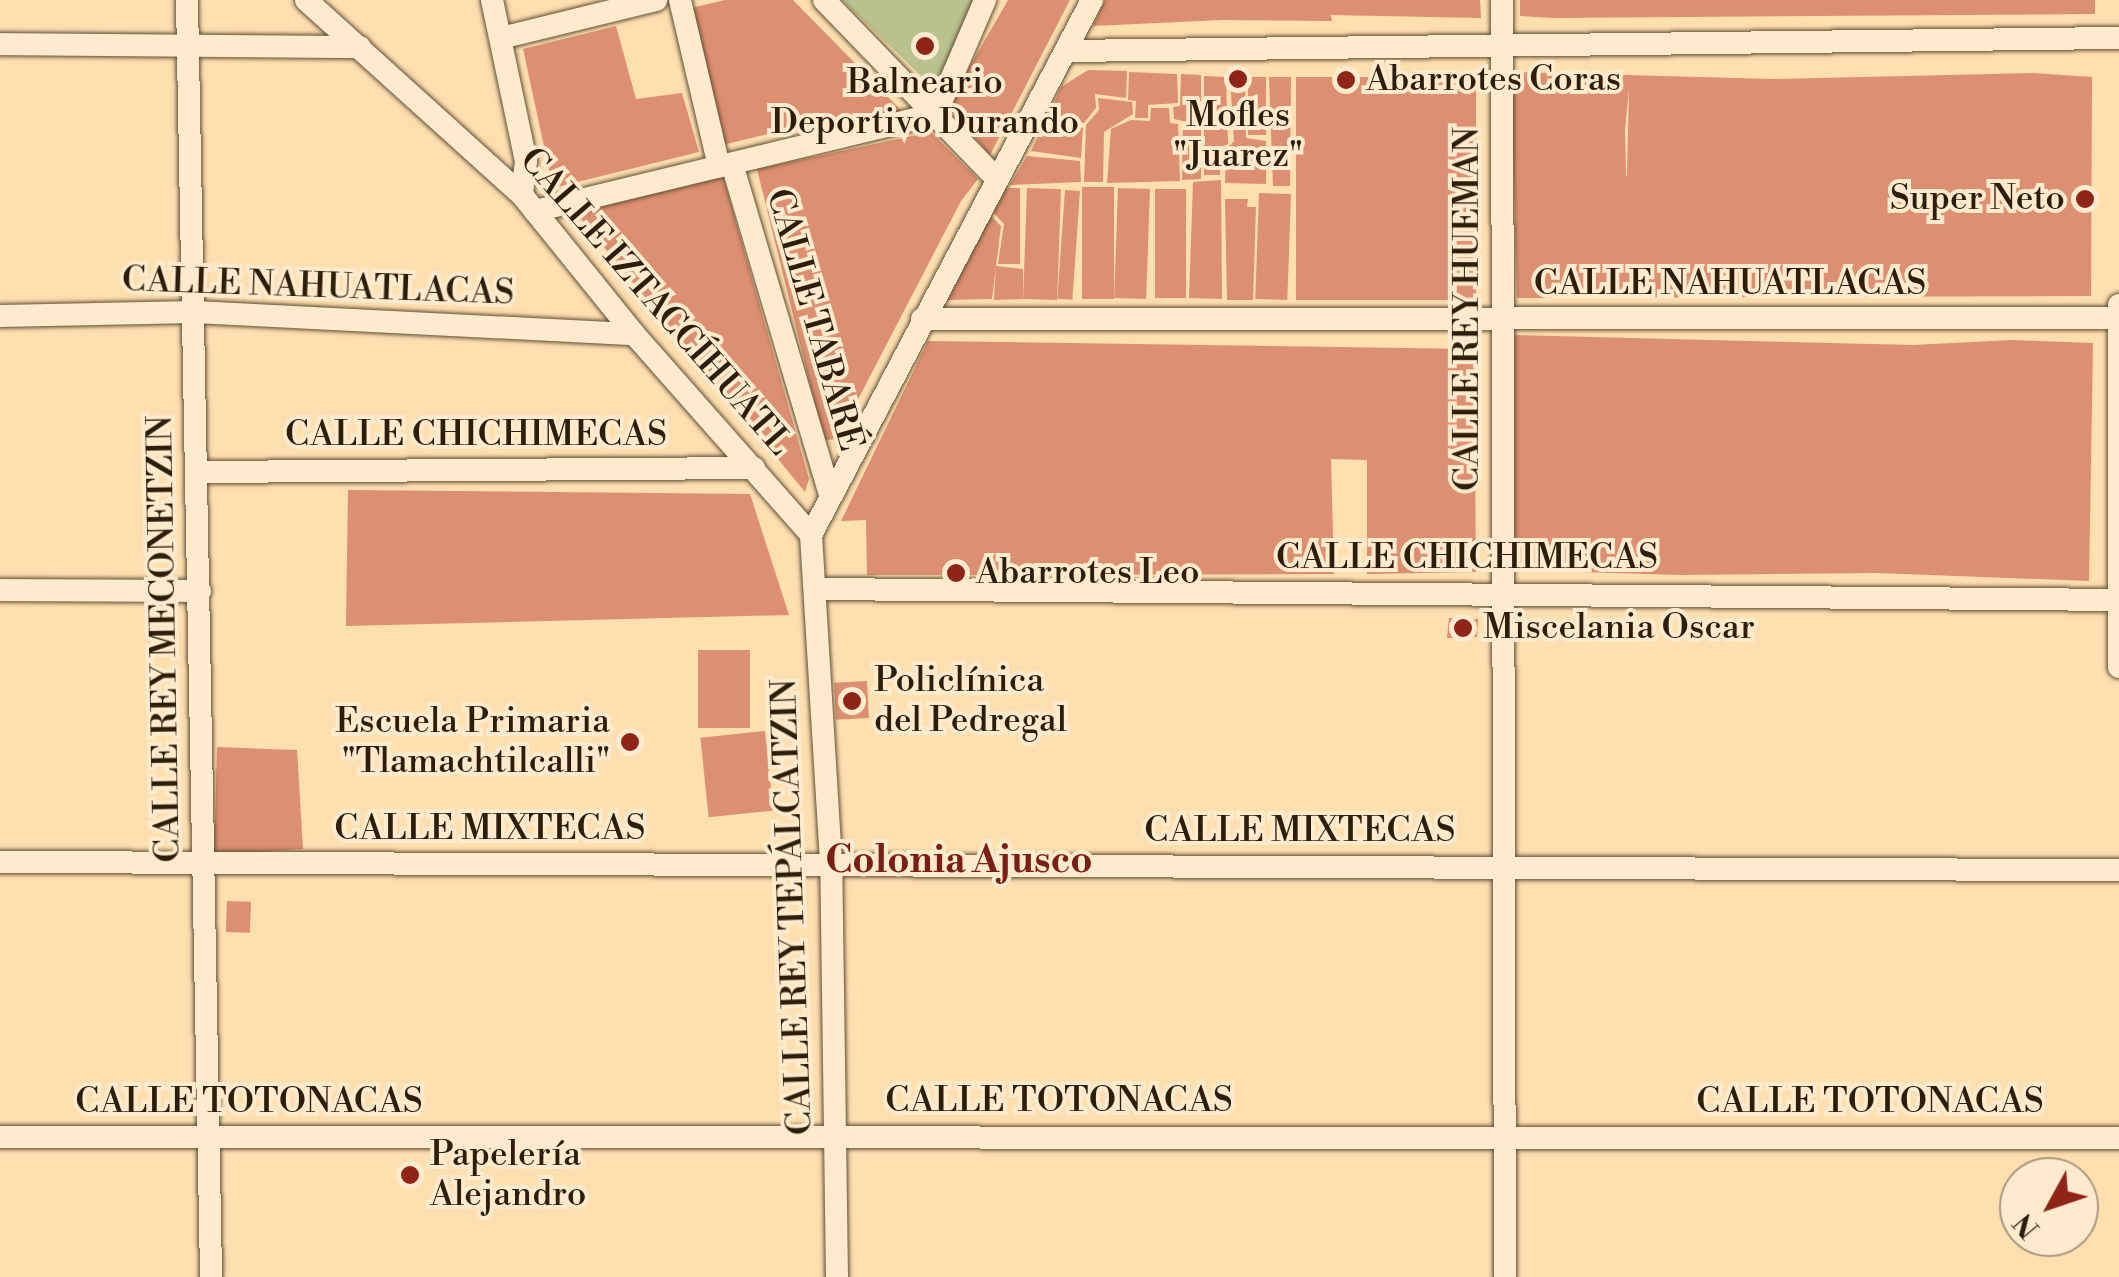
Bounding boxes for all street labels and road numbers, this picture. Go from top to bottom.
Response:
street label: CALLE REY HUEMAN [1447,127,1489,491]
street label: CALLE IZTACCÍHUATL [510,140,800,464]
street label: CALLE TABARÉ [757,184,871,456]
street label: CALLE NAHUATLACAS [121,259,515,315]
street label: CALLE NAHUATLACAS [1534,263,1926,305]
street label: CALLE CHICHIMECAS [285,414,667,456]
street label: CALLE REY MECONETZIN [140,415,190,863]
street label: CALLE CHICHIMECAS [1276,537,1658,579]
street label: CALLE REY TEPÁLCATZIN [764,678,822,1136]
street label: CALLE MIXTECAS [334,808,646,850]
street label: CALLE MIXTECAS [1144,810,1456,852]
street label: CALLE TOTONACAS [885,1080,1233,1122]
street label: CALLE TOTONACAS [75,1081,423,1123]
street label: CALLE TOTONACAS [1696,1081,2044,1123]

